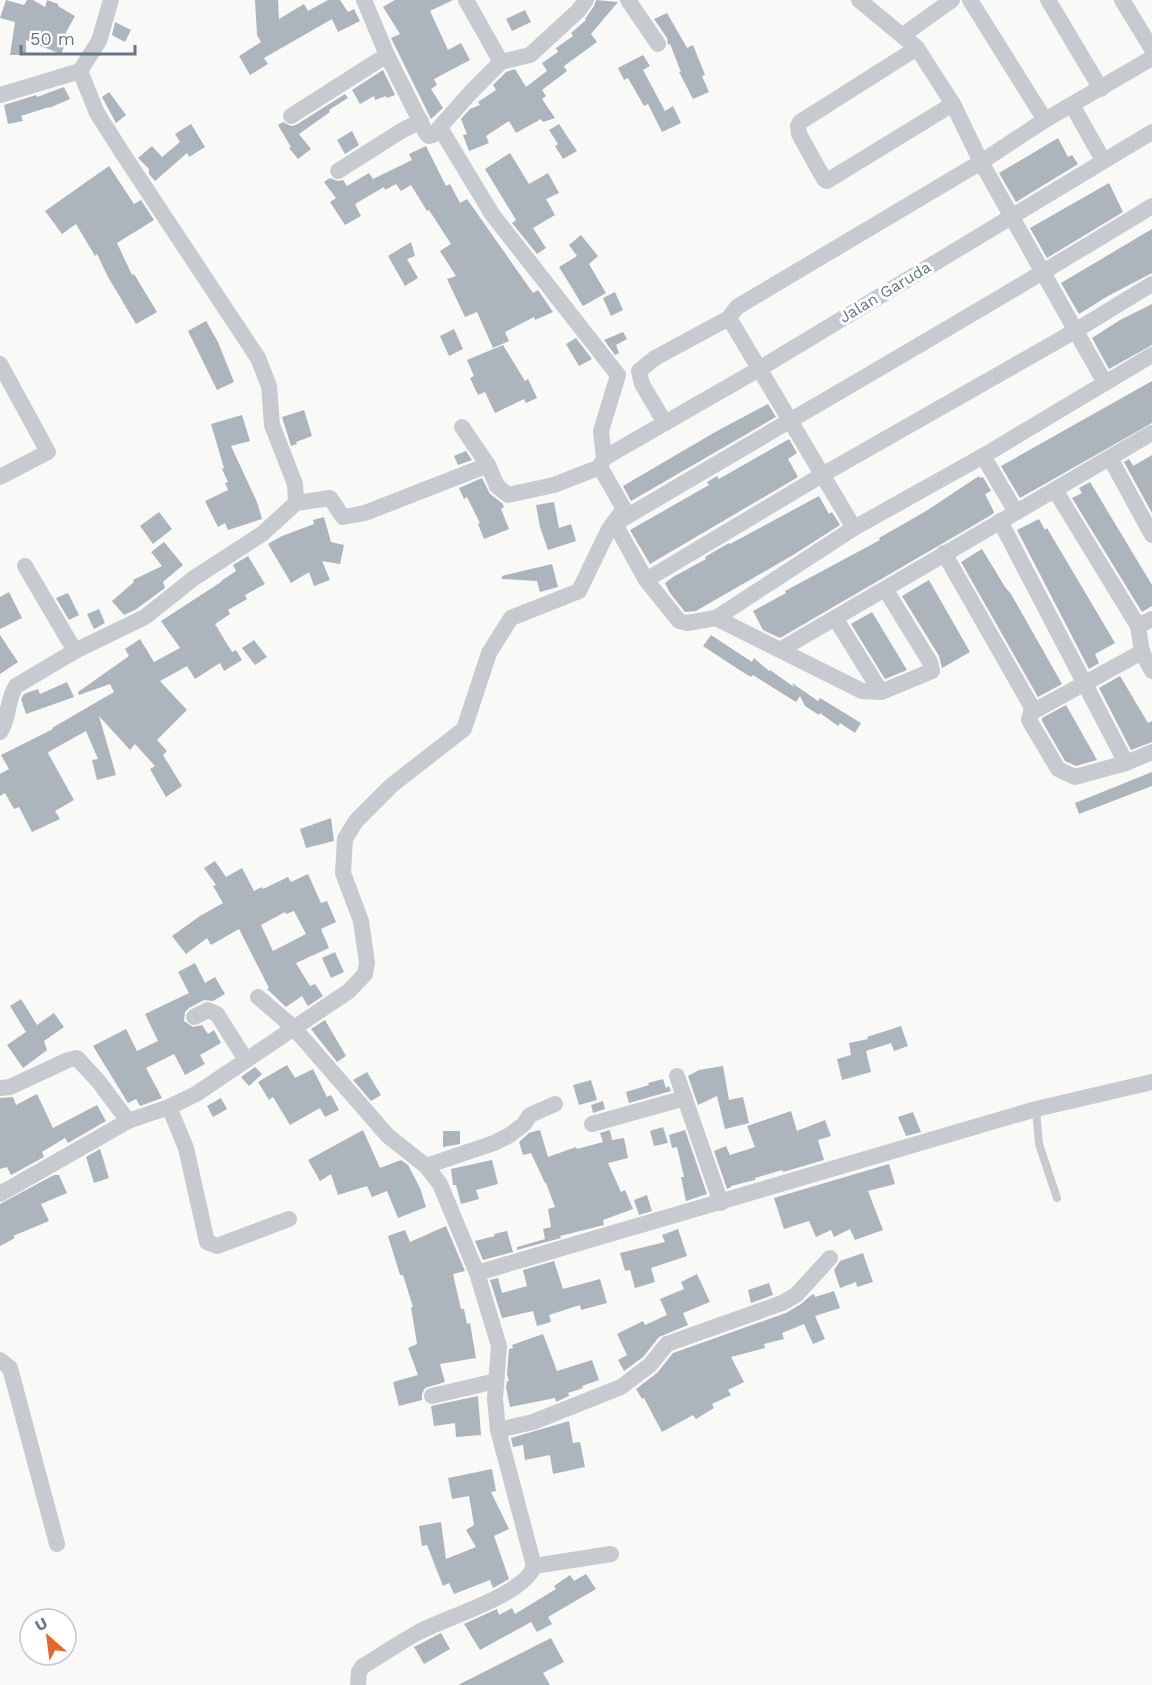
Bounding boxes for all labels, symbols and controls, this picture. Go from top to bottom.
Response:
scale bar [21,18,135,56]
text: 50 m [30,28,75,49]
street label: Jalan Garuda [836,257,934,327]
north arrow [18,1607,78,1667]
text: U [32,1613,51,1635]

